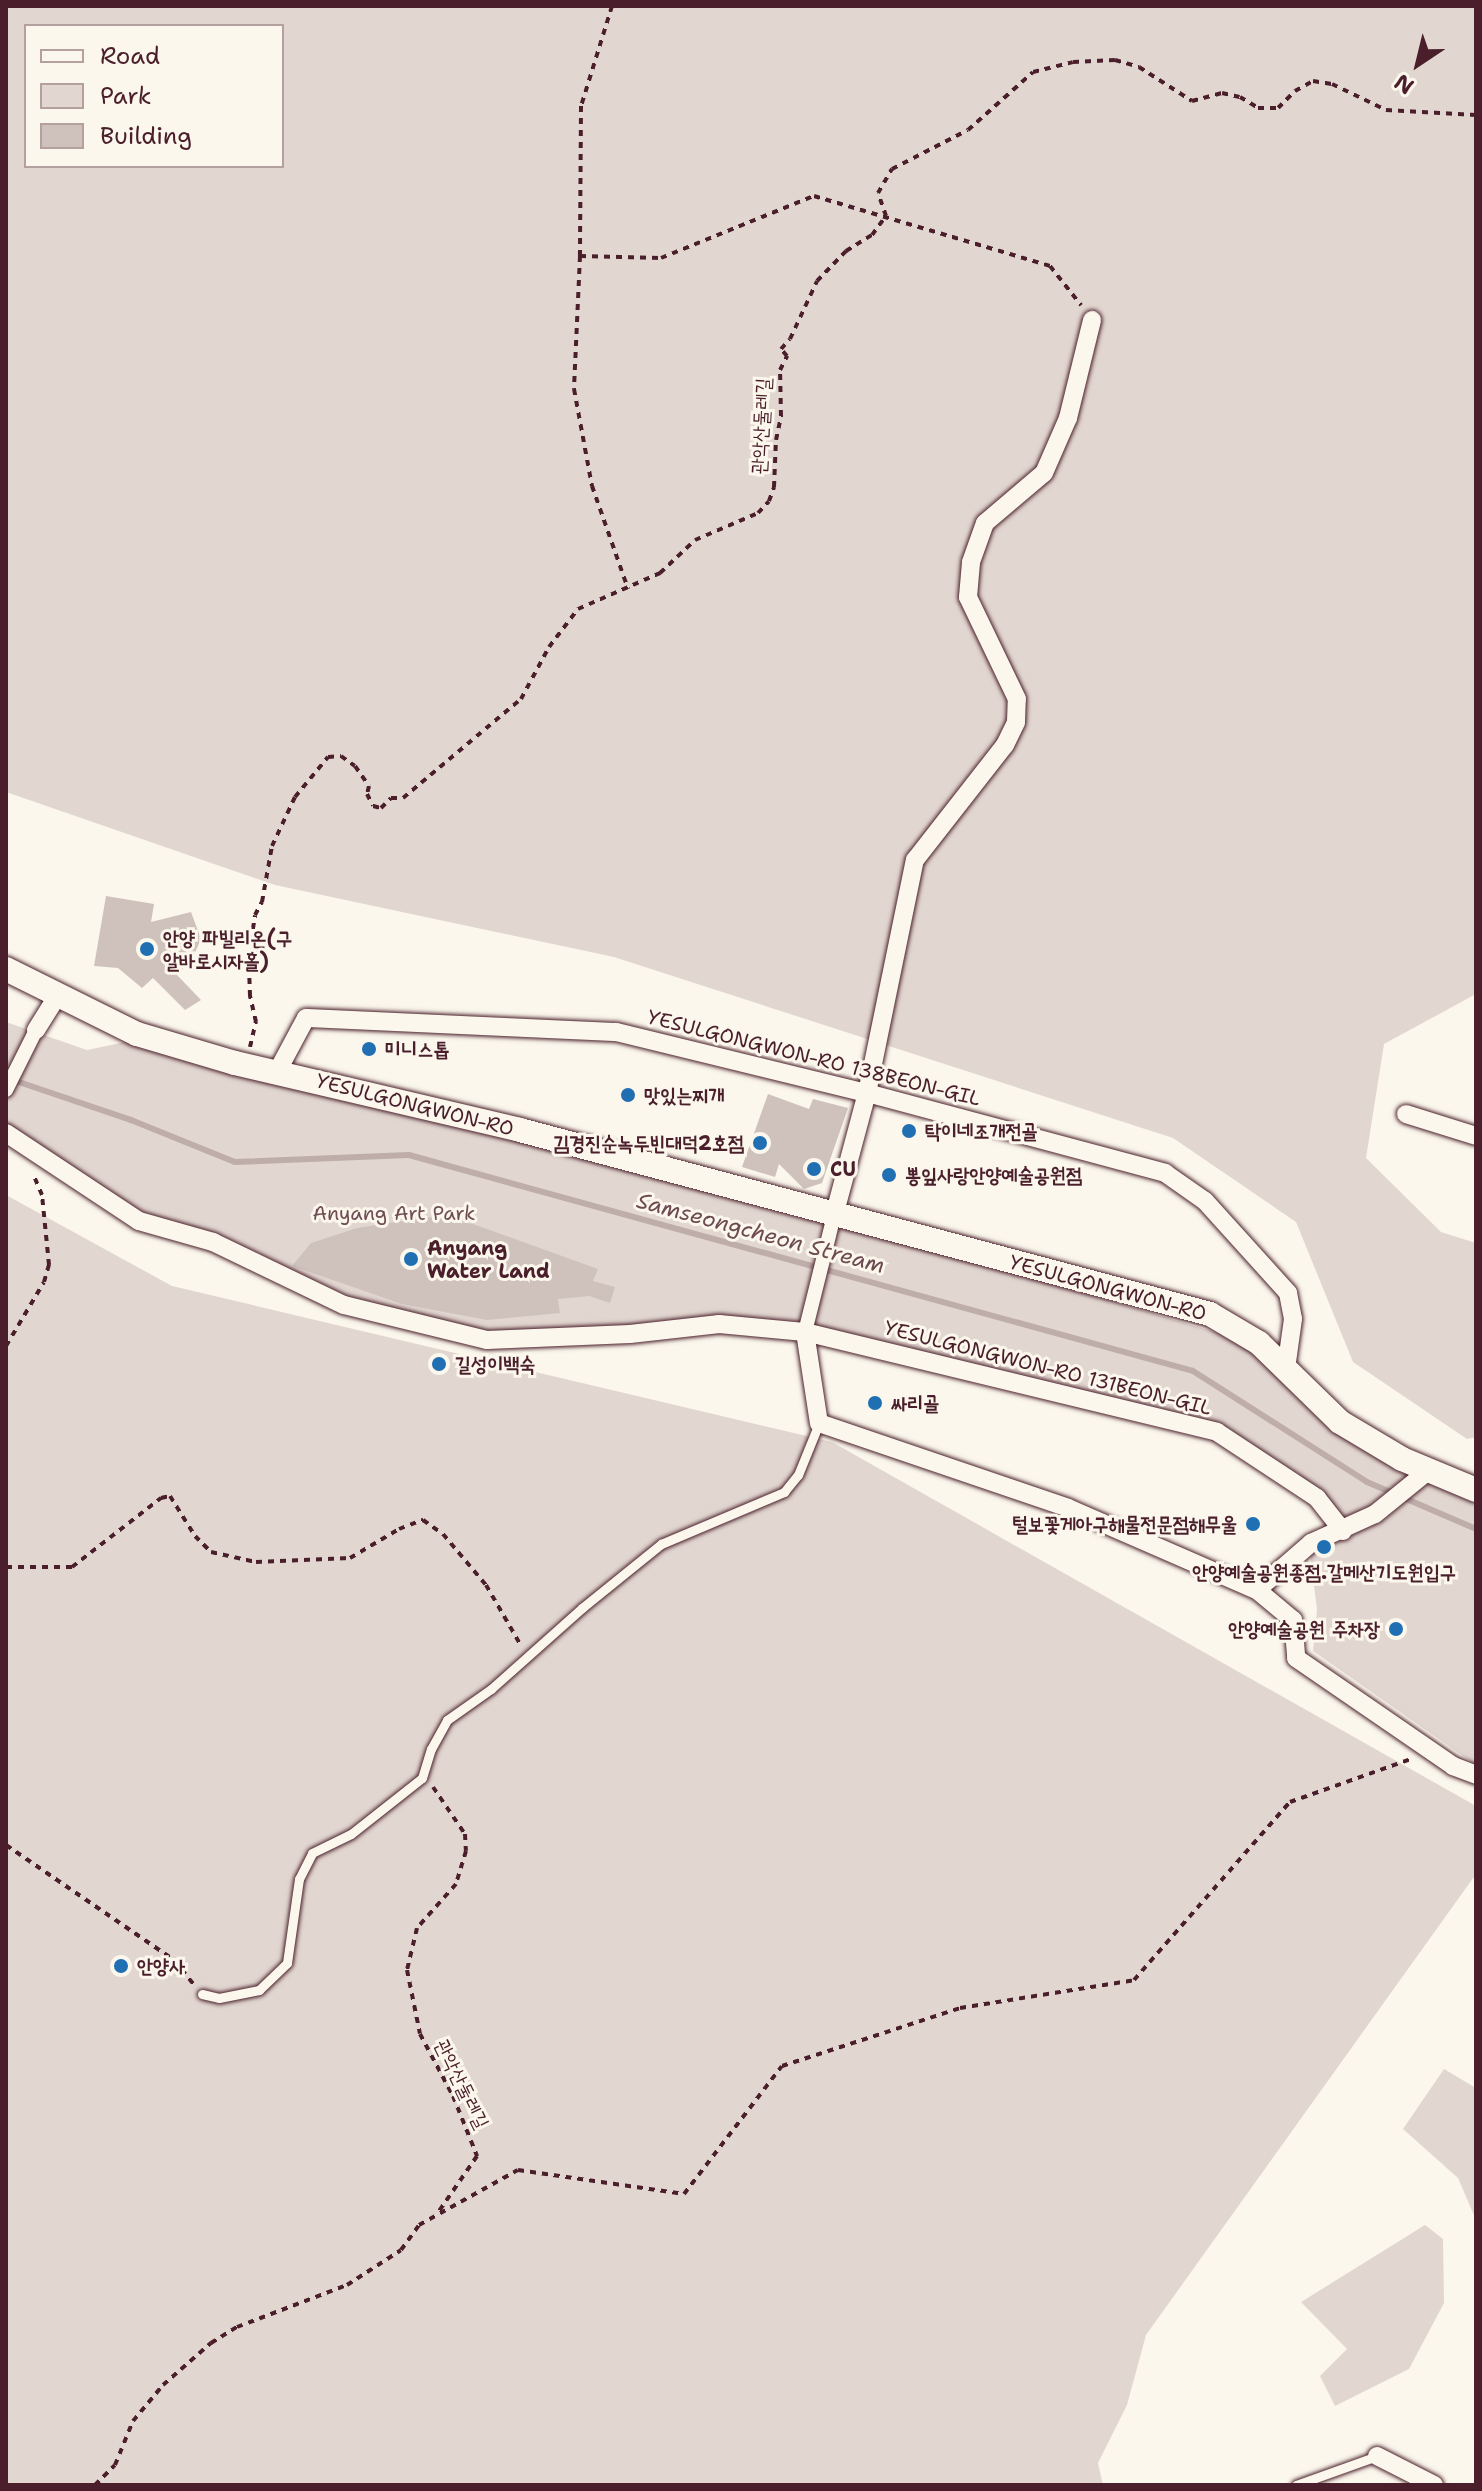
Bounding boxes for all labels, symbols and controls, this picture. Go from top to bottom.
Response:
legend [24,24,284,168]
north arrow [1378,24,1458,104]
text: Road [100,40,160,72]
text: N [1388,67,1419,101]
text: Park [100,80,152,112]
text: Building [100,120,192,152]
street label: 관악산둘레길 [746,377,776,475]
place label: 안양 파빌리온(구 알바로시자홀) [163,926,292,973]
marker: 안양 파빌리온(구 알바로시자홀) [138,940,156,958]
street label: YESULGONGWON-RO 138BEON-GIL [645,1005,983,1111]
place label: 미니스톱 [385,1037,449,1061]
marker: 미니스톱 [360,1040,378,1058]
street label: YESULGONGWON-RO [314,1069,516,1141]
place label: 맛있는찌개 [644,1083,724,1107]
marker: 맛있는찌개 [619,1086,637,1104]
place label: 탁이네조개전골 [925,1119,1038,1143]
marker: 탁이네조개전골 [900,1122,918,1140]
place label: 김경진순녹두빈대덕2호점 [553,1131,744,1155]
marker: 김경진순녹두빈대덕2호점 [751,1134,769,1152]
place label: CU [830,1157,856,1181]
marker: CU [805,1160,823,1178]
place label: 뽕잎사랑안양예술공원점 [905,1163,1082,1187]
marker: 뽕잎사랑안양예술공원점 [880,1166,898,1184]
water label: Samseongcheon Stream [634,1187,888,1279]
park label: Anyang Art Park [313,1201,475,1225]
place label: Anyang Water Land [427,1236,550,1283]
marker: Anyang Water Land [402,1250,420,1268]
street label: YESULGONGWON-RO [1007,1250,1209,1326]
street label: YESULGONGWON-RO 131BEON-GIL [882,1316,1214,1420]
place label: 길성이백숙 [455,1352,535,1376]
marker: 길성이백숙 [430,1355,448,1373]
place label: 싸리골 [891,1391,939,1415]
marker: 싸리골 [866,1394,884,1412]
place label: 털보꽃게아구해물전문점해무울 [1012,1512,1237,1536]
marker: 털보꽃게아구해물전문점해무울 [1244,1515,1262,1533]
marker: 안양예술공원종점.갈메산기도원입구 [1315,1538,1333,1556]
place label: 안양예술공원종점.갈메산기도원입구 [1192,1560,1456,1584]
place label: 안양예술공원 주차장 [1228,1617,1380,1641]
marker: 안양예술공원 주차장 [1387,1620,1405,1638]
place label: 안양사 [137,1954,185,1978]
marker: 안양사 [112,1957,130,1975]
street label: 관악산둘레길 [430,2035,494,2133]

